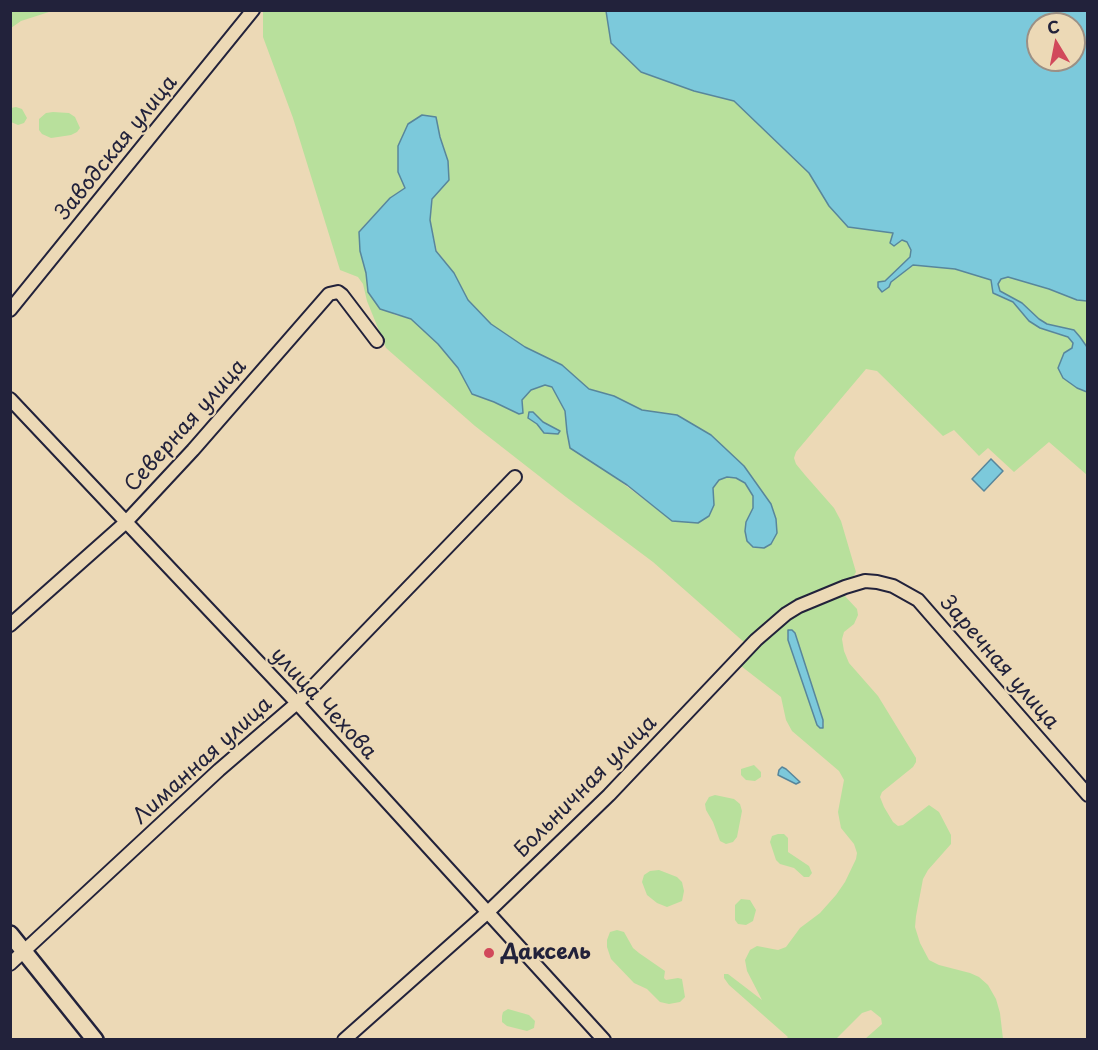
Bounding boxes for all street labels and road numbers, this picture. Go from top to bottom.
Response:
street label: Заводская улица [51,71,183,225]
street label: Северная улица [120,354,252,498]
street label: Заречная улица [934,591,1064,735]
street label: улица Чехова [265,643,381,765]
street label: Лиманная улица [128,692,278,830]
street label: Больничная улица [510,711,662,863]

